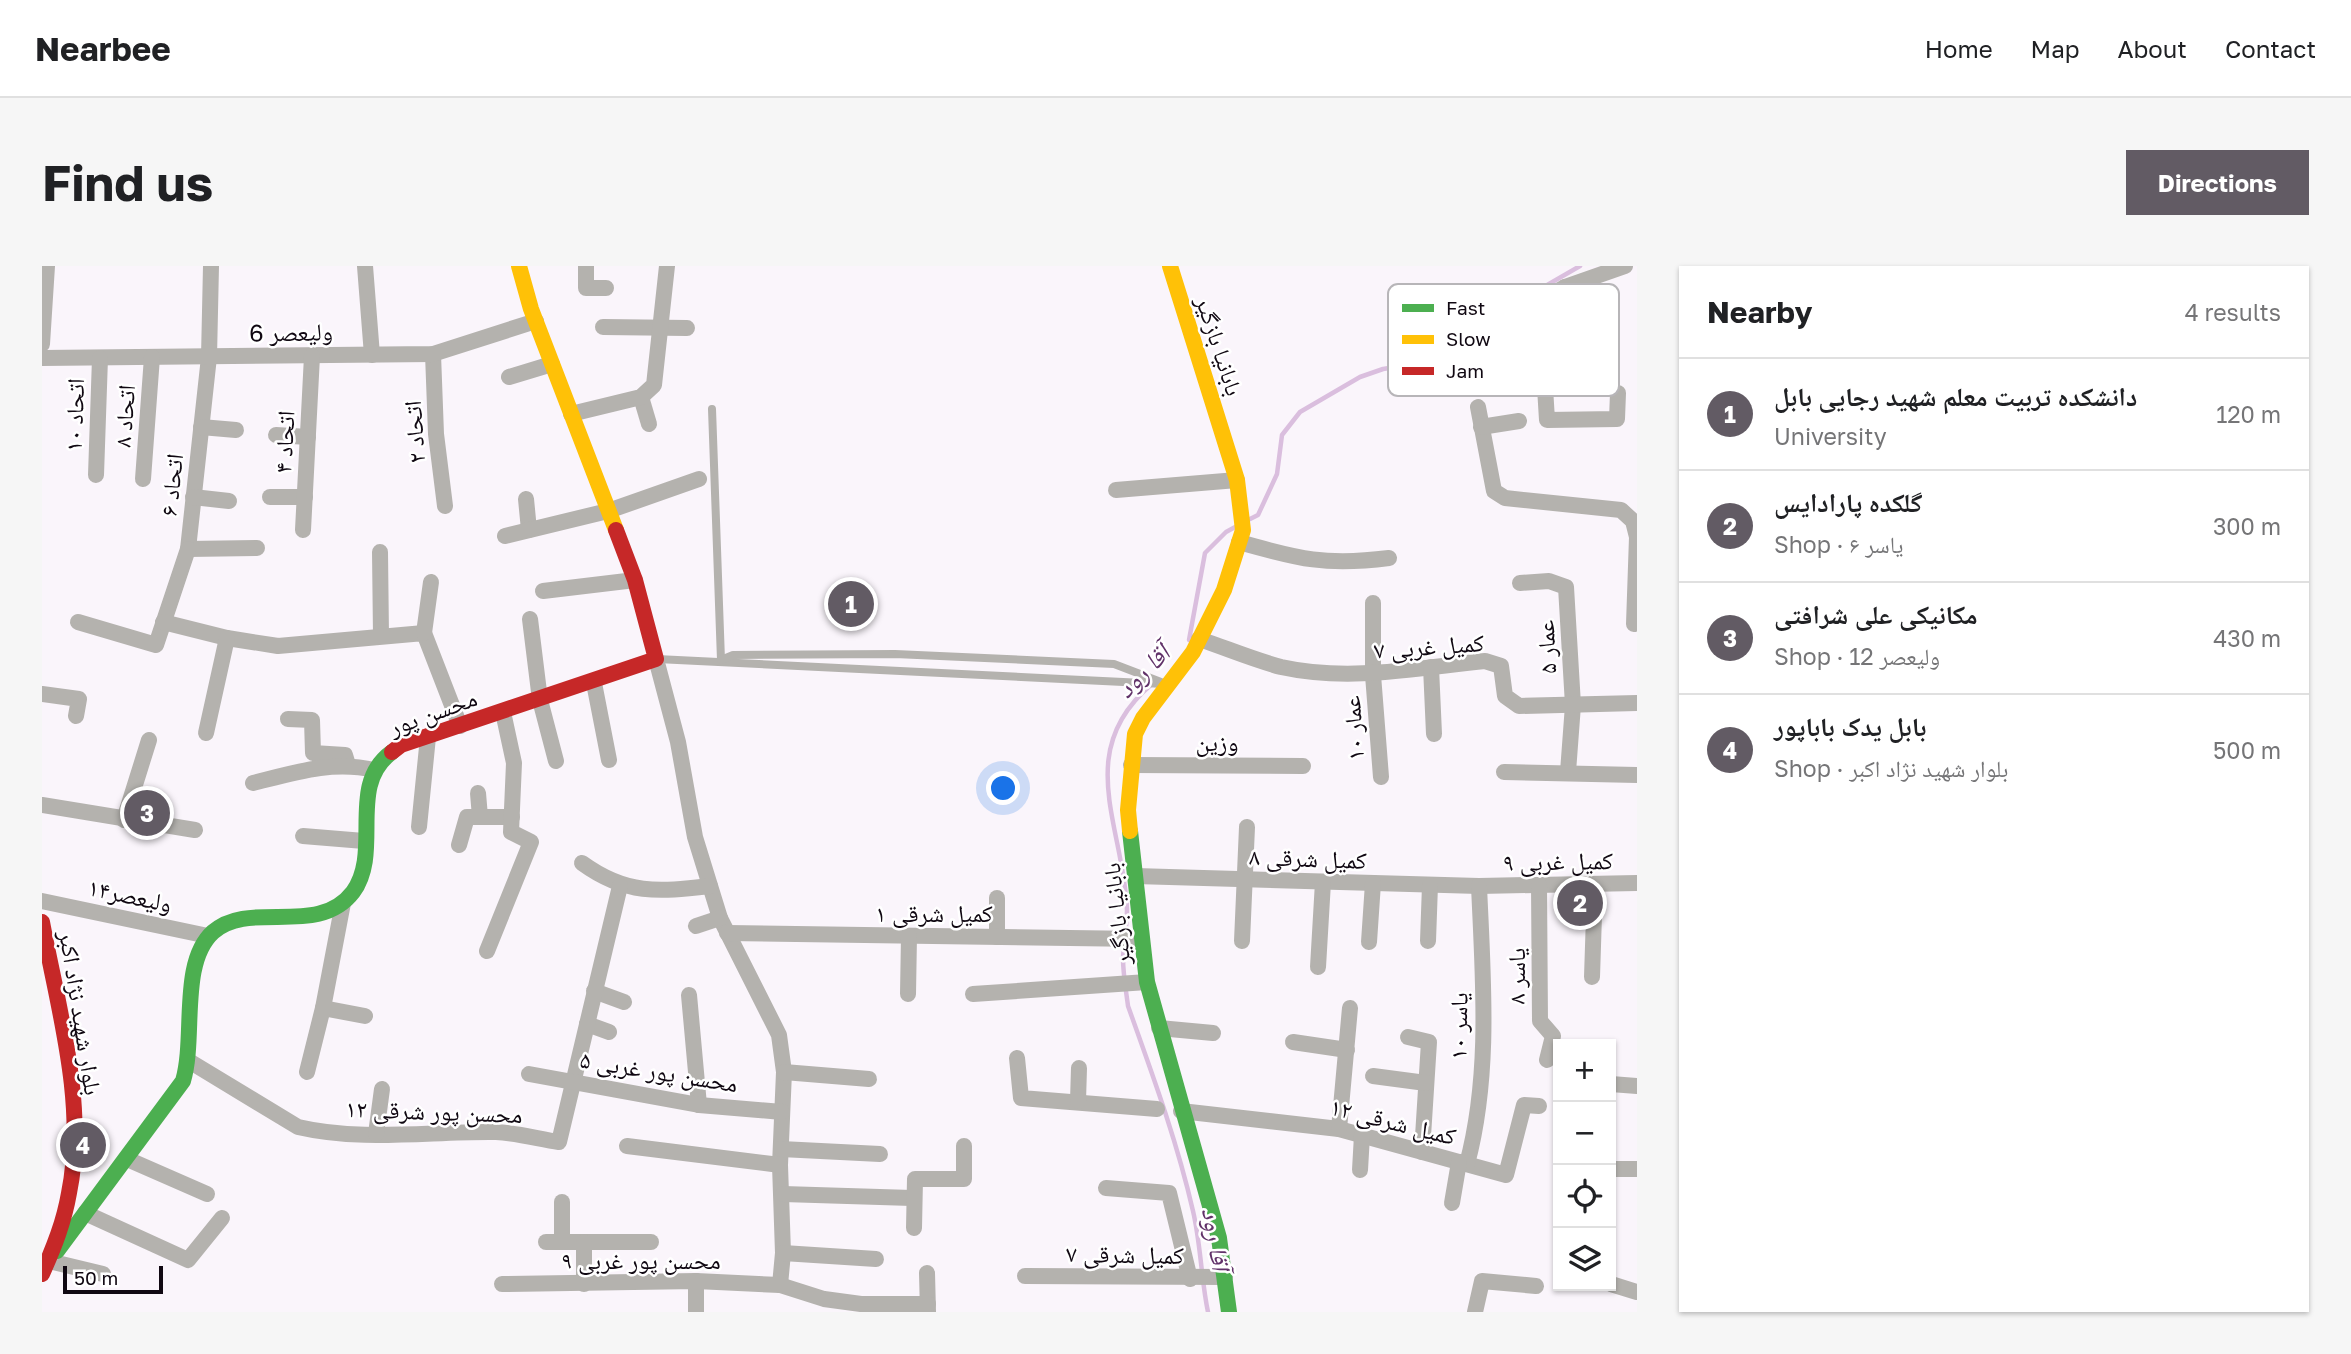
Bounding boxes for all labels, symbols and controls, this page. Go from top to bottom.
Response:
text: Nearbee [35,29,171,68]
text: Home [1925,34,1993,63]
text: Map [2031,34,2080,63]
text: About [2118,34,2187,63]
text: Contact [2225,34,2316,63]
button: Directions [2126,150,2309,215]
text: Find us [42,153,213,212]
legend [1388,284,1619,396]
street label: بابانیا بازگیر [1190,291,1250,399]
text: Nearby [1707,294,1812,330]
text: Fast [1446,296,1485,319]
text: 4 results [2185,298,2281,326]
street label: ولیعصر 6 [249,316,333,347]
text: Slow [1446,327,1491,350]
text: Jam [1446,359,1484,382]
street label: اتحاد ۱۰ [58,378,89,452]
text: دانشکده تربیت معلم شهید رجایی بابل [1774,381,2137,412]
street label: اتحاد ۸ [107,384,140,448]
street label: اتحاد ۲ [397,400,430,464]
text: 1 [1724,400,1736,428]
text: 120 m [2216,400,2281,428]
street label: اتحاد ۴ [267,410,300,474]
text: University [1774,422,1887,450]
street label: اتحاد ۶ [153,452,188,518]
text: گلکده پارادایس [1774,487,1922,518]
text: 2 [1723,512,1737,540]
text: 300 m [2213,512,2281,540]
text: Shop · یاسر ۶ [1774,530,1903,558]
pin: 1 [828,578,874,630]
text: مکانیکی علی شرافتی [1774,599,1978,630]
street label: عمار ۵ [1530,619,1561,675]
text: 3 [1723,624,1737,652]
text: 430 m [2213,624,2281,652]
street label: کمیل غربی ۷ [1373,627,1485,665]
water label: آقا رود [1109,633,1180,704]
text: Shop · ولیعصر 12 [1774,642,1940,670]
street label: محسن پور [384,682,481,742]
street label: عمار ۱۰ [1336,695,1369,762]
text: بابل یدک باباپور [1774,711,1926,742]
street label: وزین [1196,727,1238,757]
text: 4 [1723,736,1737,764]
text: 500 m [2213,736,2281,764]
text: Shop · بلوار شهید نژاد اکبر [1774,754,2008,782]
your location [986,771,1020,805]
pin: 3 [124,787,170,839]
street label: کمیل شرقی ۸ [1249,841,1367,875]
street label: کمیل غربی ۹ [1503,845,1613,877]
street label: بابانیا بازگیر [1096,861,1136,968]
street label: ولیعصر۱۴ [86,872,175,918]
pin: 2 [1557,877,1603,929]
street label: کمیل شرقی ۱ [875,898,993,928]
street label: بلوار شهید نژاد اکبر [53,928,109,1097]
street label: یاسر ۸ [1501,948,1530,1004]
street label: یاسر ۱۰ [1442,992,1473,1060]
map controls [1553,1039,1616,1291]
button: + [1553,1039,1616,1102]
street label: محسن پور غربی ۵ [578,1044,740,1098]
street label: کمیل شرقی ۱۲ [1327,1091,1459,1151]
street label: محسن پور شرقی ۱۲ [345,1093,523,1129]
button: − [1553,1102,1616,1165]
pin: 4 [60,1119,106,1171]
button: locate [1553,1165,1616,1228]
water label: آقا رود [1196,1205,1238,1279]
button: layers [1553,1228,1616,1291]
street label: کمیل شرقی ۷ [1066,1238,1184,1270]
street label: محسن پور غربی ۹ [561,1245,721,1275]
scale bar [63,1263,163,1295]
text: 50 m [74,1266,118,1289]

